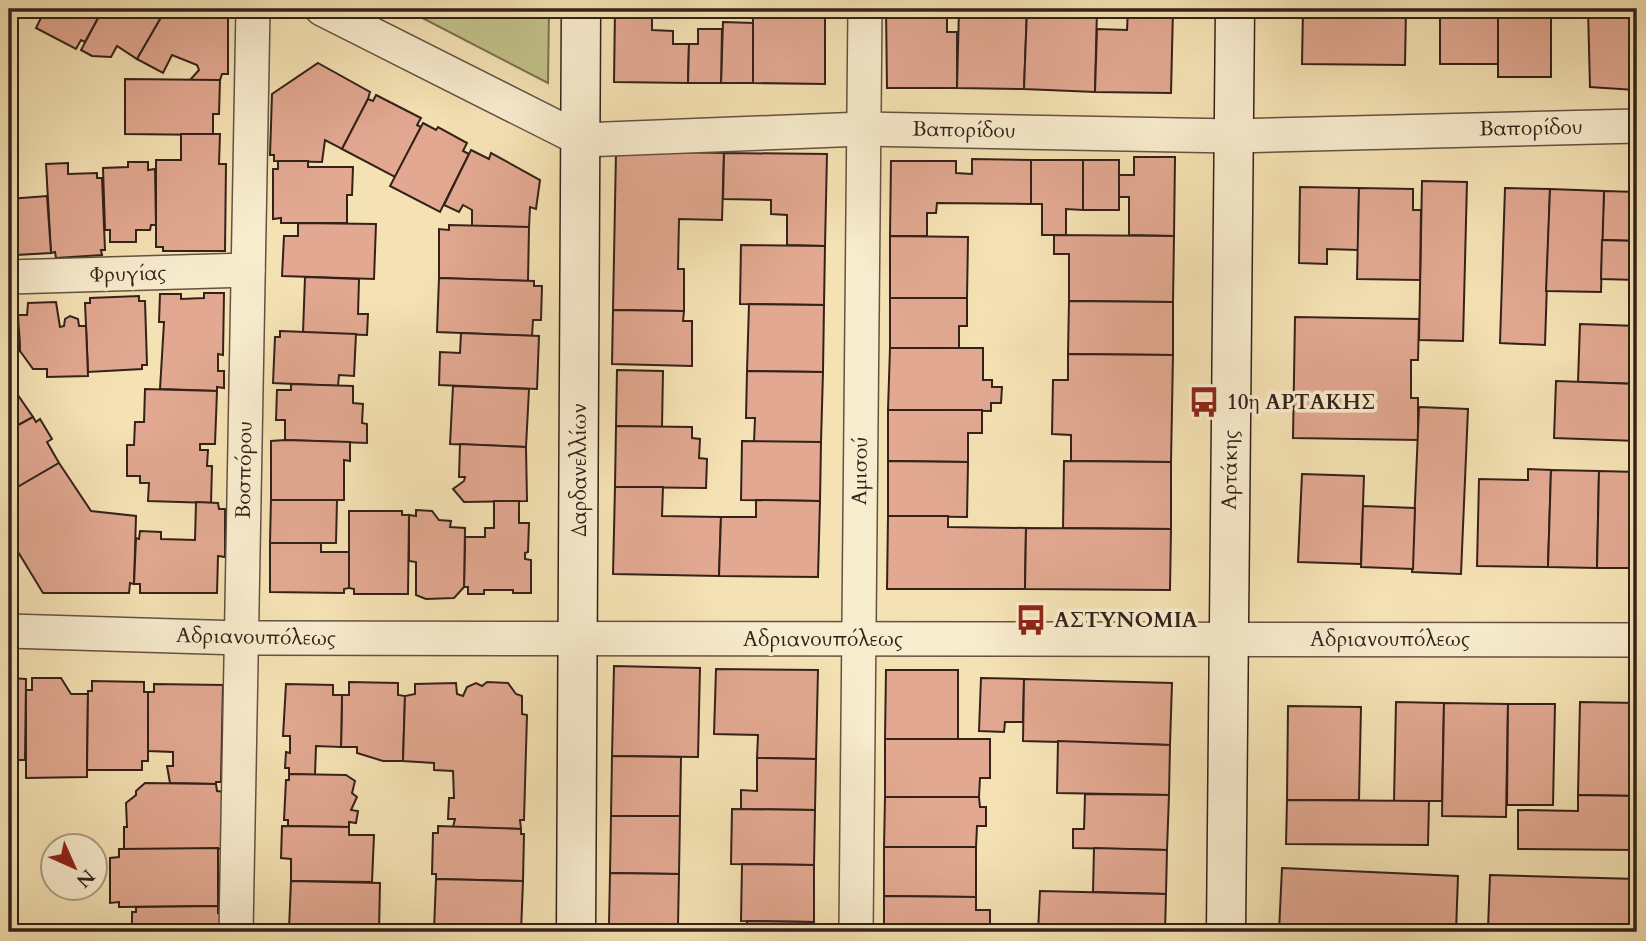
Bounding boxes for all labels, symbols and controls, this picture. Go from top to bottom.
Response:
street label: Βαπορίδου [1479,113,1583,143]
street label: Βαπορίδου [912,115,1016,145]
street label: Φρυγίας [89,258,167,290]
bus stop icon: 10η ΑΡΤΑΚΗΣ [1187,385,1221,419]
place label: 10η ΑΡΤΑΚΗΣ [1227,388,1375,417]
street label: Δαρδανελλίων [565,403,594,537]
street label: Βοσπόρου [229,421,259,519]
street label: Αρτάκης [1215,430,1245,510]
street label: Αμισού [845,437,875,505]
bus stop icon: ΑΣΤΥΝΟΜΙΑ [1014,603,1048,637]
place label: ΑΣΤΥΝΟΜΙΑ [1054,606,1198,635]
street label: Αδριανουπόλεως [176,621,336,653]
street label: Αδριανουπόλεως [743,625,903,654]
street label: Αδριανουπόλεως [1310,625,1470,654]
north arrow [38,832,108,902]
text: N [70,863,100,894]

